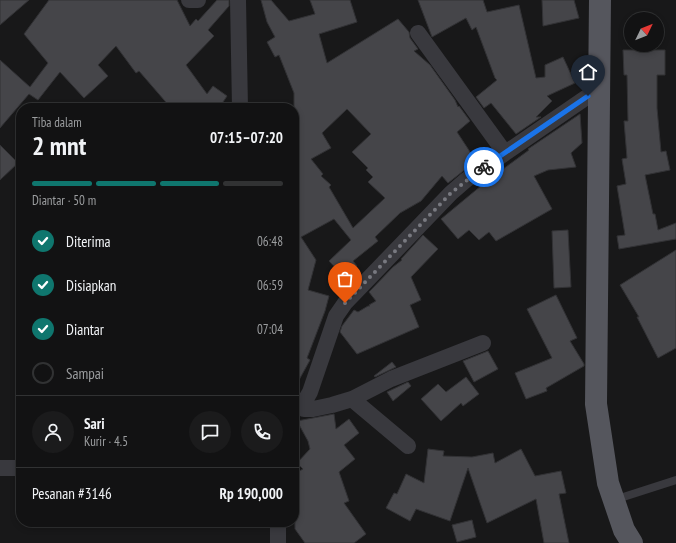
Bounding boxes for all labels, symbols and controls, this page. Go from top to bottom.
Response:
north arrow [624,12,664,52]
map controls [624,12,664,52]
pin [571,55,605,96]
icon: home [577,61,599,83]
text: Tiba dalam [32,114,82,131]
text: 07:15–07:20 [210,128,283,147]
text: 2 mnt [32,129,86,162]
courier [464,147,504,187]
icon: bike [473,156,495,178]
text: Diantar · 50 m [32,192,96,209]
icon: check [32,230,54,252]
text: Diterima [66,232,110,251]
text: 06:48 [257,233,283,250]
pin [328,262,362,303]
icon: bag [334,268,356,290]
icon: check [32,274,54,296]
text: Disiapkan [66,276,116,295]
text: 06:59 [257,277,283,294]
icon: check [32,318,54,340]
text: Diantar [66,320,104,339]
text: 07:04 [257,321,283,338]
text: Sampai [66,364,104,383]
button: person [32,411,74,453]
button: chat [189,411,231,453]
button: phone [241,411,283,453]
text: Sari [84,414,105,433]
text: Kurir · 4.5 [84,433,128,450]
text: Pesanan #3146 [32,484,112,503]
text: Rp 190,000 [219,484,283,503]

